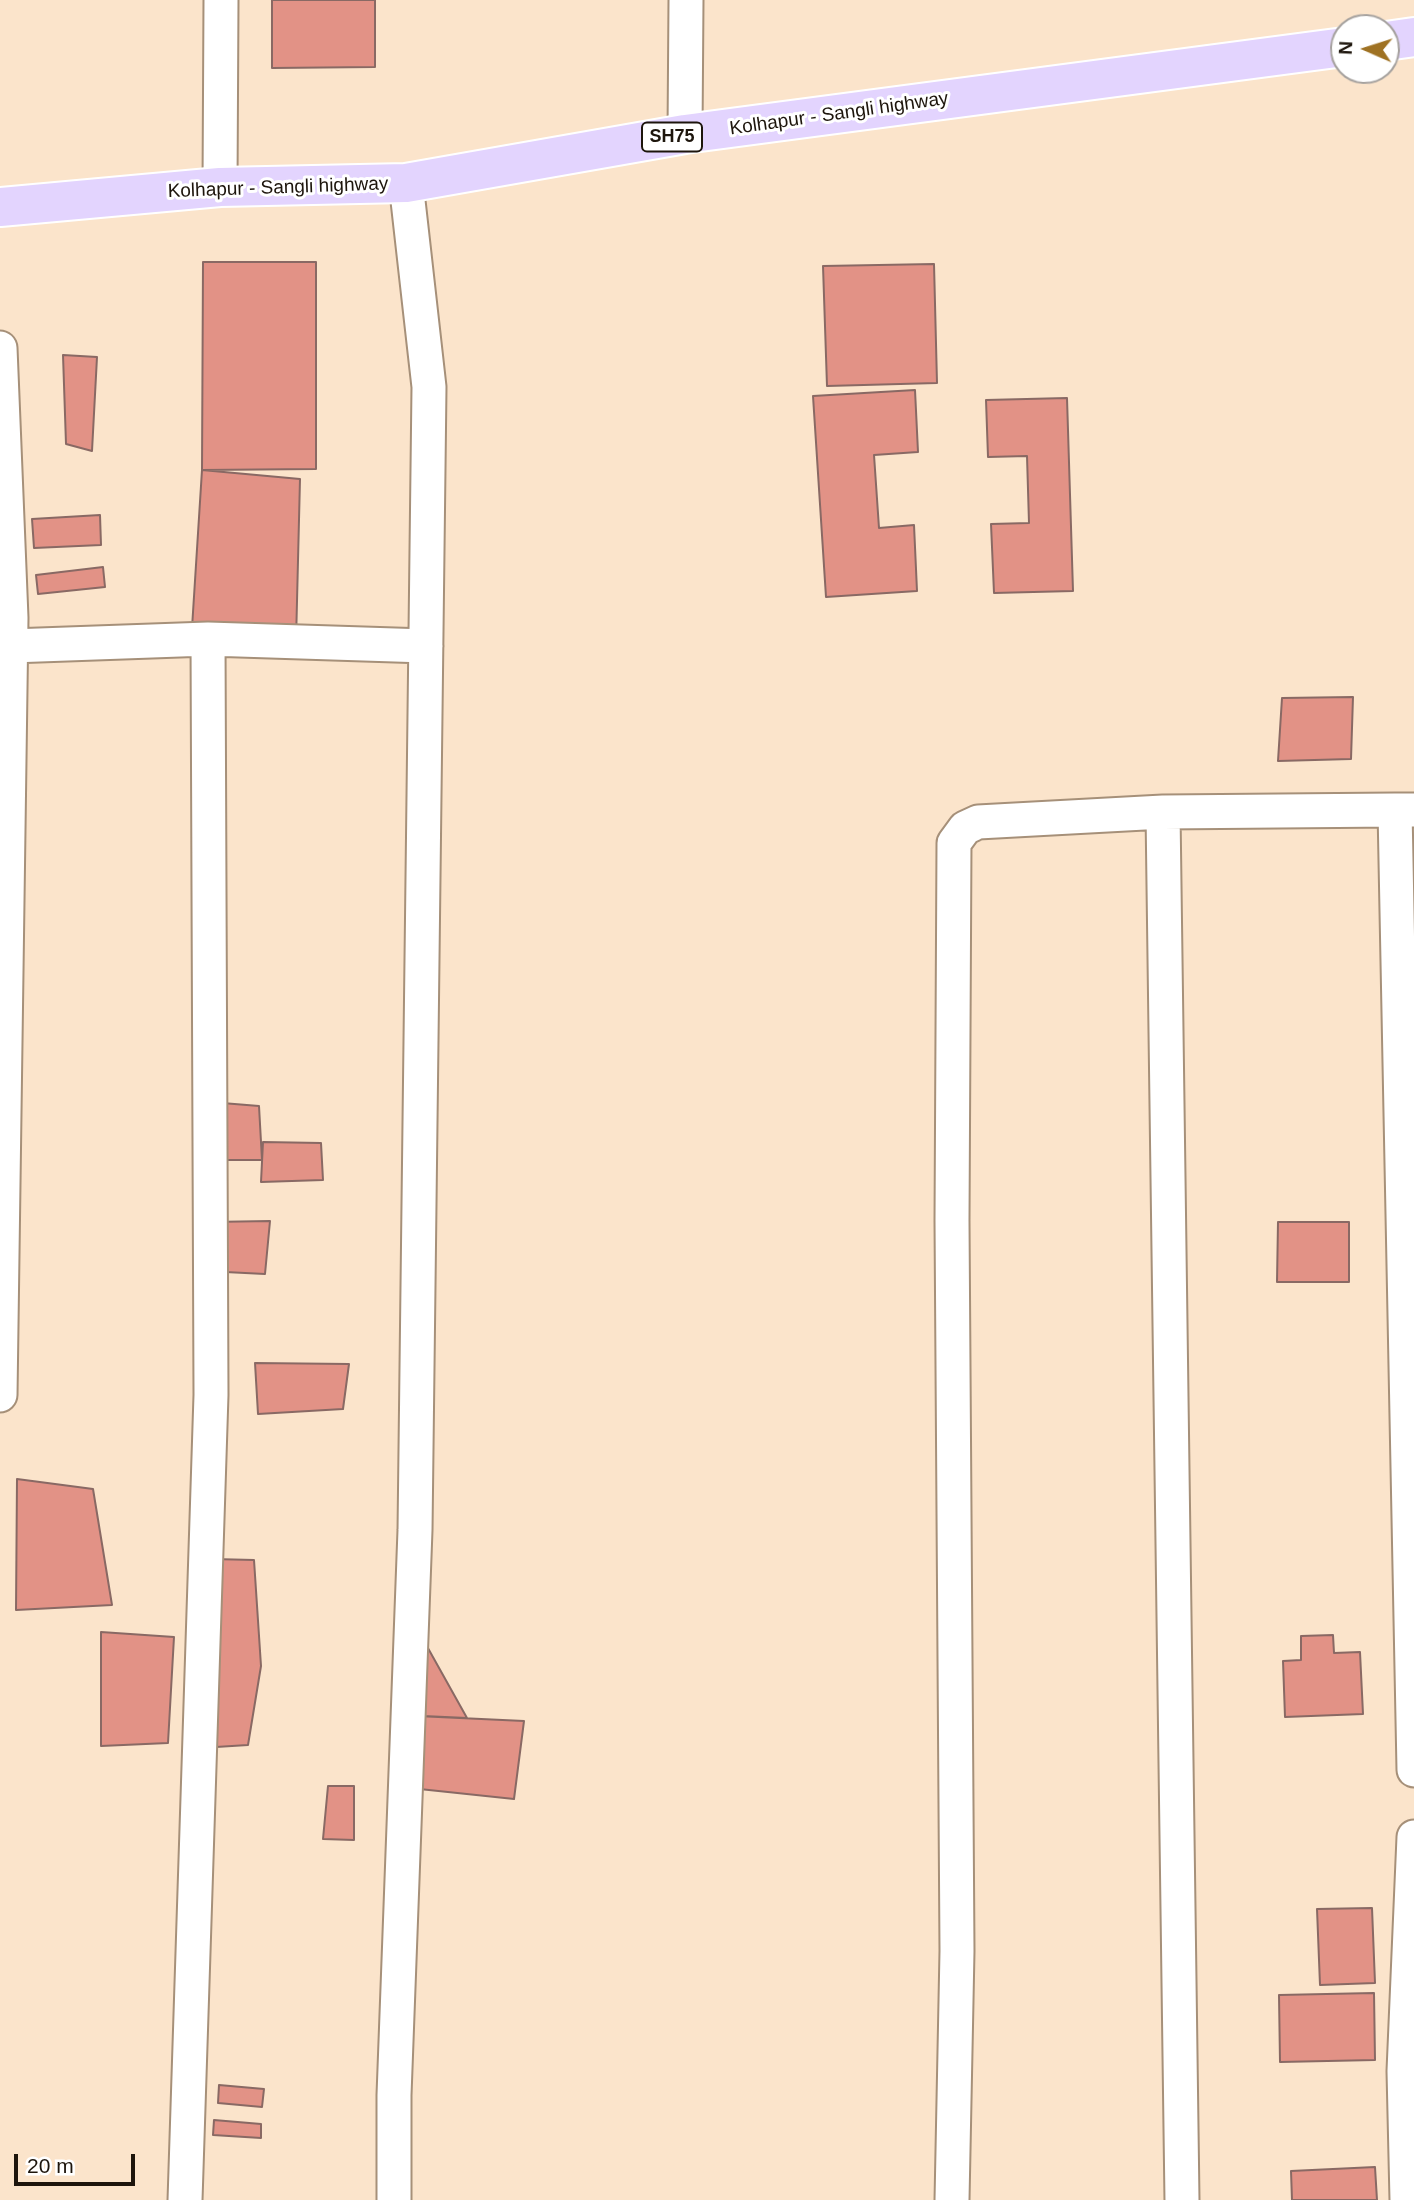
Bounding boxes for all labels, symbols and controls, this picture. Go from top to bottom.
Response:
north arrow [1330,14,1400,84]
text: N [1335,41,1356,55]
street label: Kolhapur - Sangli highway [728,87,950,141]
road number: SH75 [642,122,702,152]
street label: Kolhapur - Sangli highway [167,173,389,203]
scale bar [18,2140,138,2184]
text: 20 m [27,2154,74,2177]

